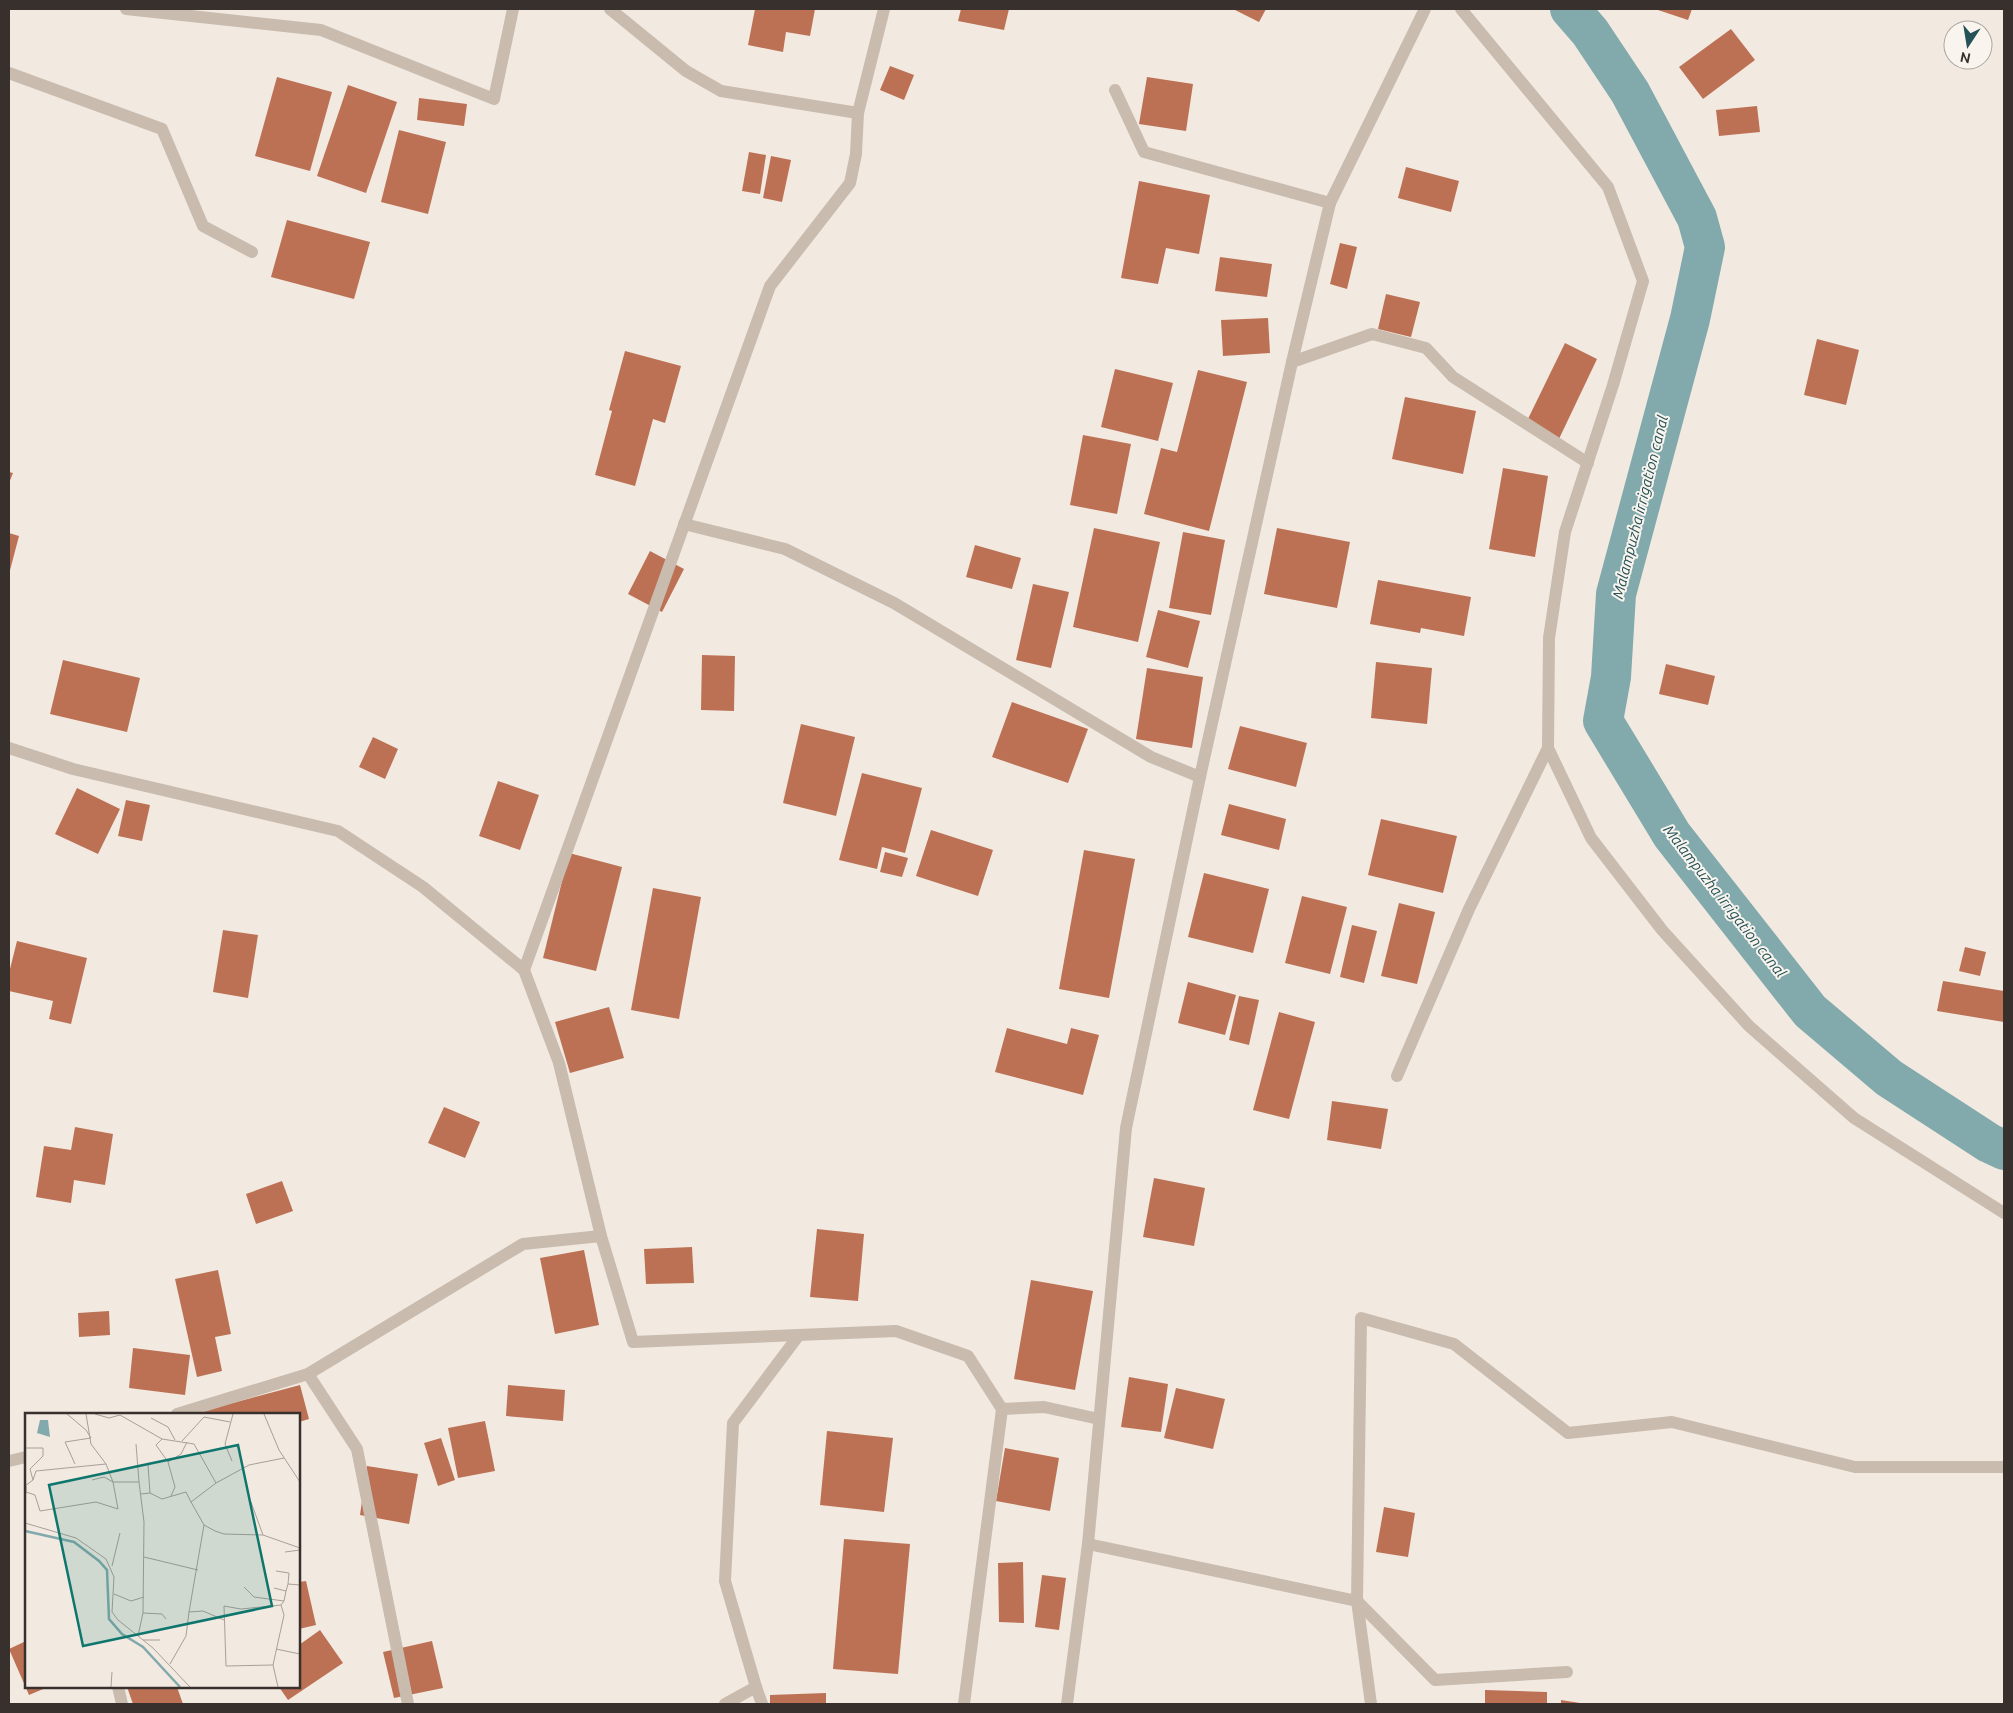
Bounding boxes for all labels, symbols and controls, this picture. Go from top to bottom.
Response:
north arrow [1943,20,1993,70]
text: N [1959,49,1972,67]
water label: Malampuzha irrigation canal [1609,413,1671,601]
water label: Malampuzha irrigation canal [1660,821,1790,981]
inset map [25,1413,300,1688]

